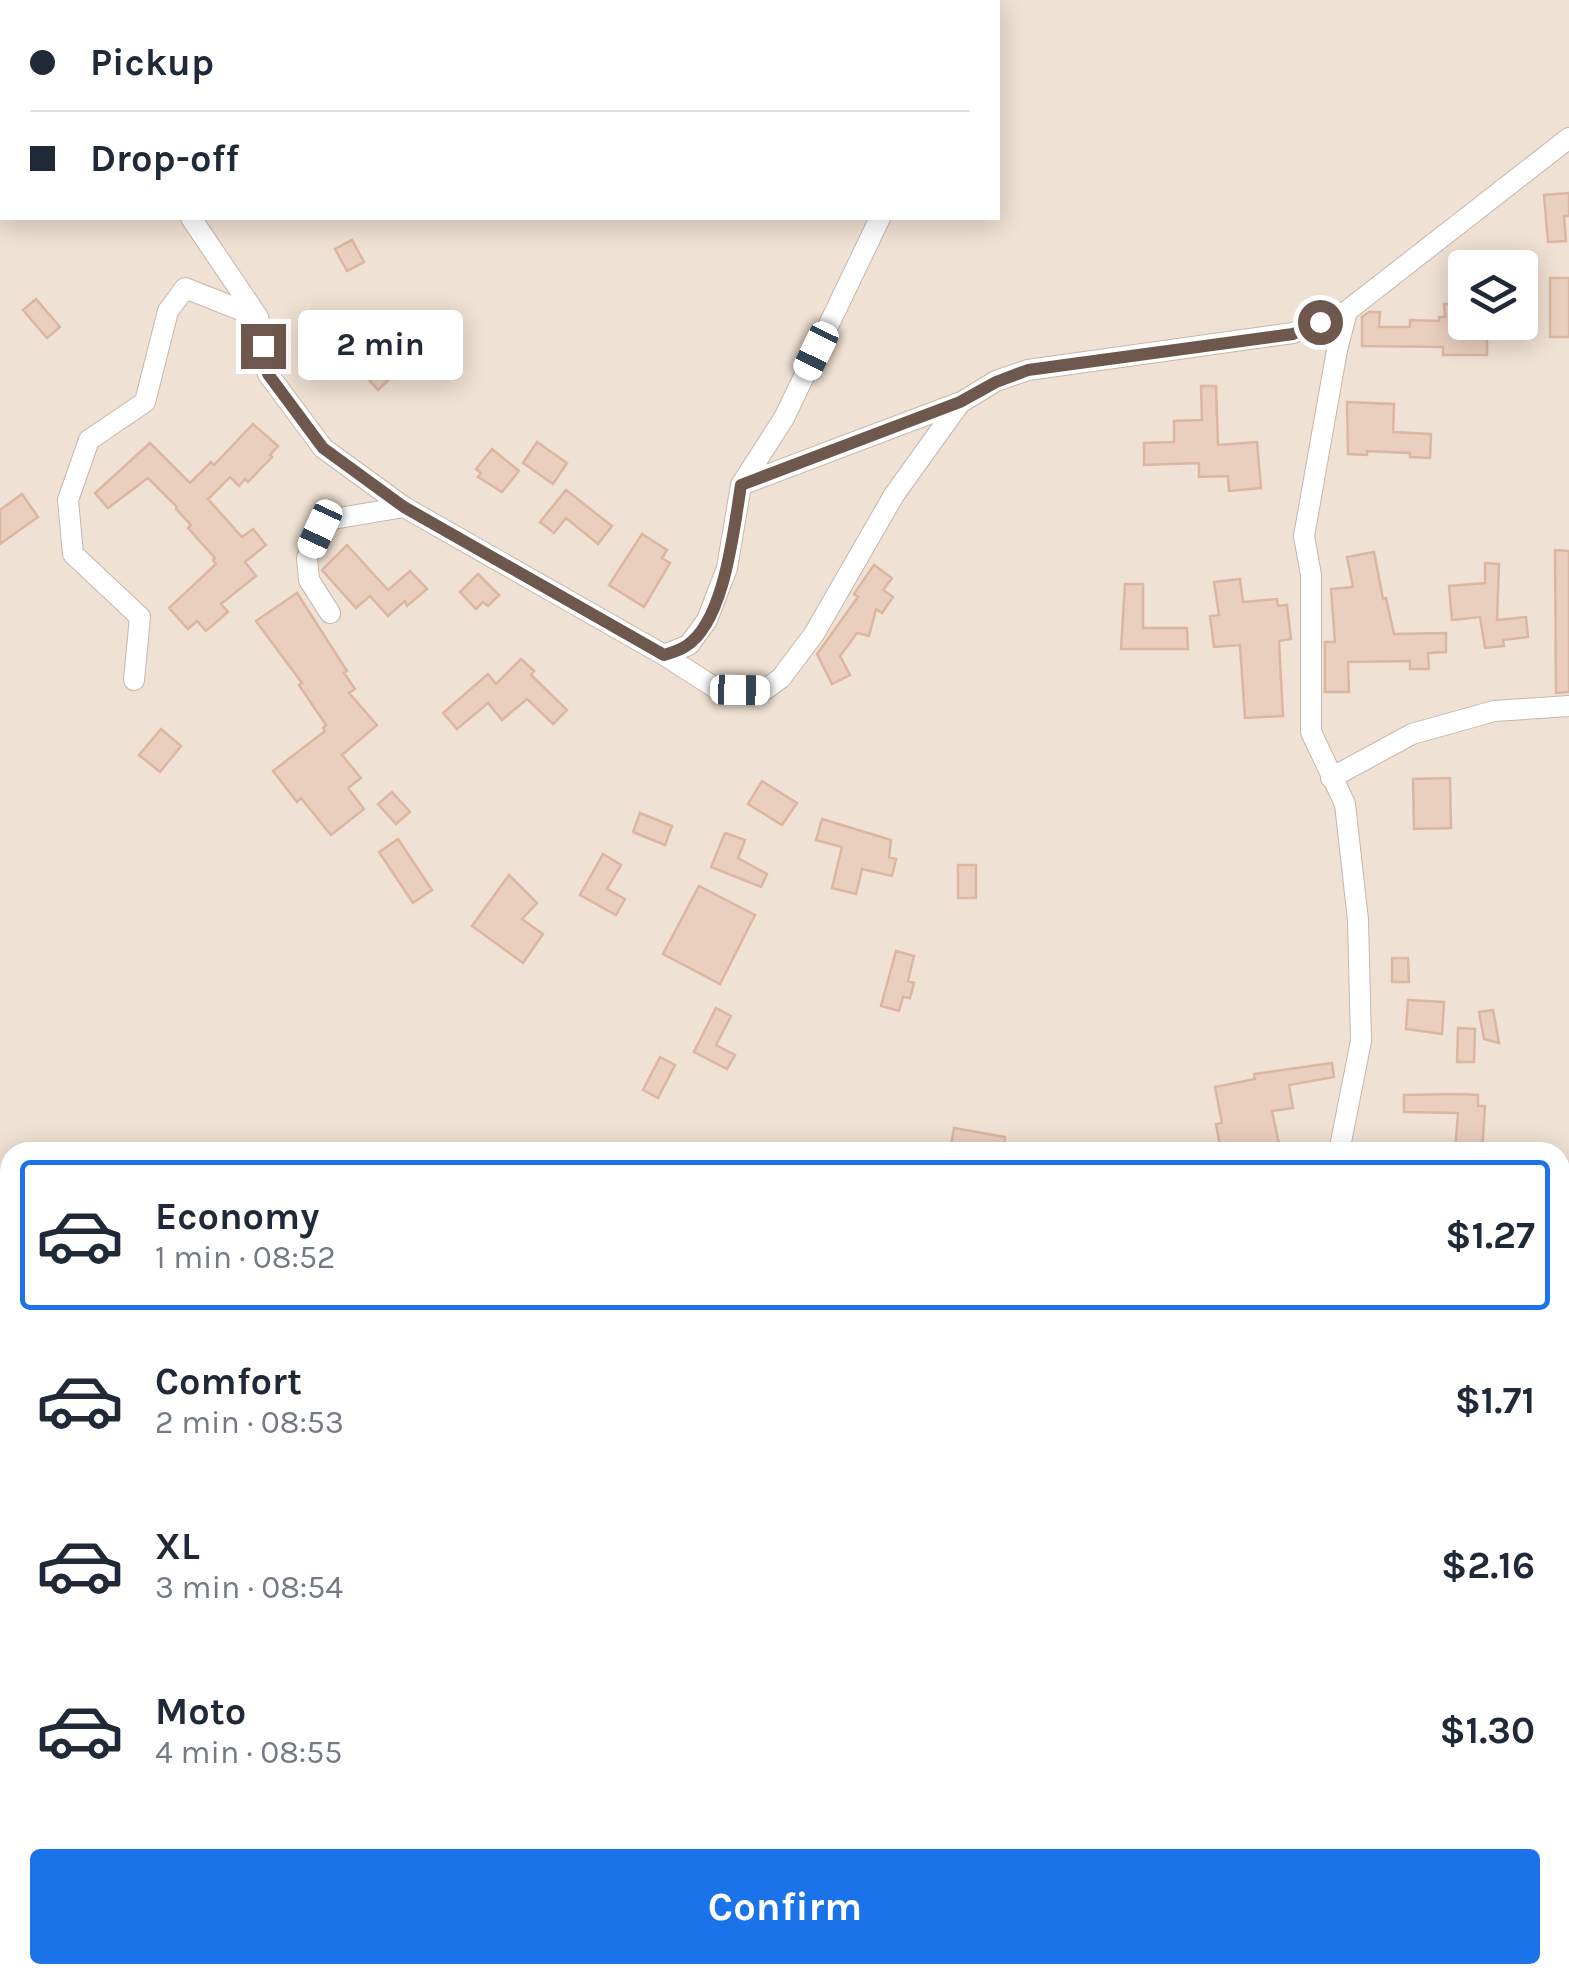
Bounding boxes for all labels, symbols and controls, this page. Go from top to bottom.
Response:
text: Pickup [90,40,214,85]
text: Drop-off [90,136,239,181]
map controls [1448,250,1538,340]
button: layers [1448,250,1538,340]
route start [1298,300,1343,345]
callout: 2 min [298,311,463,381]
car [789,317,843,385]
route end [241,324,286,369]
text: 2 min [336,326,425,363]
car [294,495,346,563]
car [710,674,770,706]
icon: car [35,1190,125,1280]
text: Economy [155,1194,319,1239]
text: $1.27 [1445,1213,1535,1258]
text: 1 min · 08:52 [155,1239,336,1276]
icon: car [35,1355,125,1445]
text: Comfort [155,1359,302,1404]
text: $1.71 [1455,1378,1535,1423]
text: 2 min · 08:53 [155,1404,344,1441]
icon: car [35,1520,125,1610]
text: XL [155,1524,200,1569]
text: $2.16 [1441,1543,1535,1588]
text: 3 min · 08:54 [155,1569,343,1606]
icon: car [35,1685,125,1775]
text: Moto [155,1689,246,1734]
text: $1.30 [1439,1708,1535,1753]
text: 4 min · 08:55 [155,1734,342,1771]
button: Confirm [30,1849,1540,1964]

